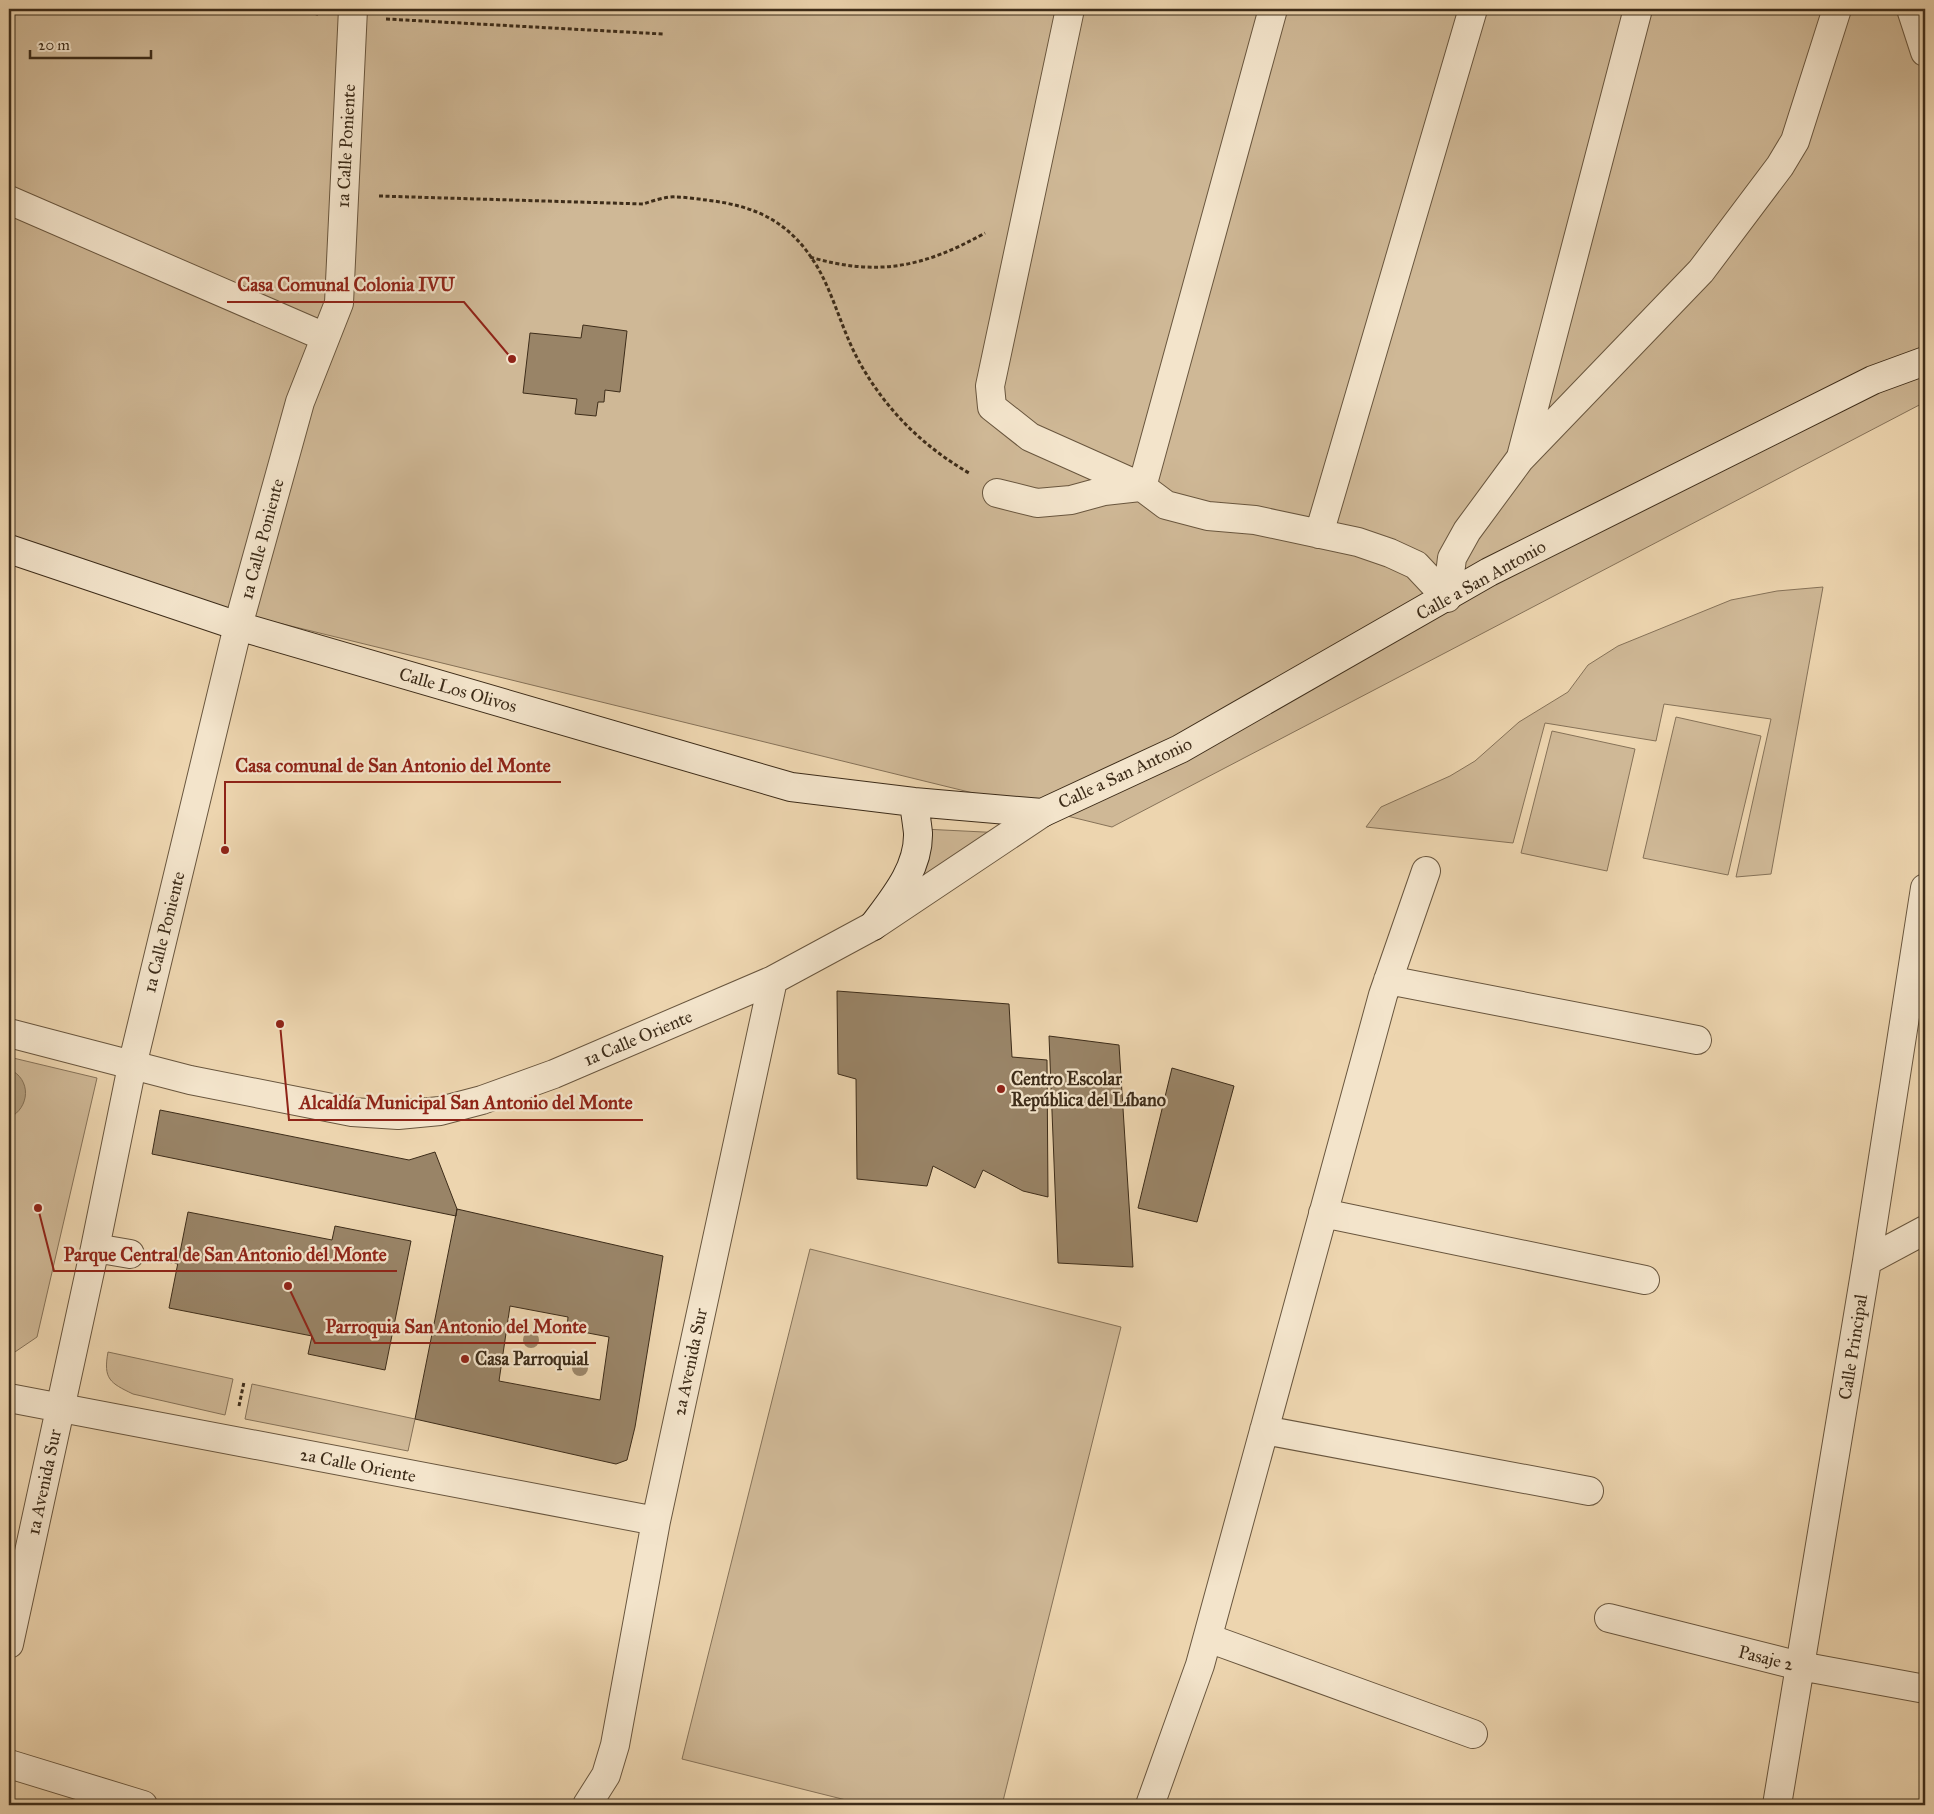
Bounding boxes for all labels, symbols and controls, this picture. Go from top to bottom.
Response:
scale bar [30,28,151,60]
text: 20 m [38,36,70,54]
street label: 1a Calle Poniente [332,83,360,209]
callout: Casa Comunal Colonia IVU [227,268,464,302]
text: Casa Comunal Colonia IVU [237,273,456,296]
street label: 1a Calle Poniente [235,476,289,602]
street label: Calle a San Antonio [1412,535,1550,625]
street label: Calle Los Olivos [397,663,519,717]
street label: Calle a San Antonio [1055,732,1195,814]
callout: Casa comunal de San Antonio del Monte [225,748,561,782]
text: Casa comunal de San Antonio del Monte [235,754,551,777]
street label: 1a Calle Poniente [138,869,190,995]
street label: 1a Calle Oriente [580,1005,696,1071]
place label: Centro Escolar República del Líbano [1011,1068,1166,1112]
marker: Centro Escolar República del Líbano [995,1083,1007,1095]
callout: Alcaldía Municipal San Antonio del Monte [289,1086,643,1120]
text: Alcaldía Municipal San Antonio del Monte [297,1091,633,1115]
callout: Parque Central de San Antonio del Monte [54,1237,397,1271]
text: Parque Central de San Antonio del Monte [63,1243,387,1267]
street label: Calle Principal [1834,1293,1872,1401]
street label: 2a Avenida Sur [668,1306,712,1418]
callout: Parroquia San Antonio del Monte [315,1309,596,1343]
text: Parroquia San Antonio del Monte [325,1315,587,1339]
place label: Casa Parroquial [475,1348,590,1371]
marker: Casa Parroquial [459,1353,471,1365]
street label: 1a Avenida Sur [22,1427,66,1537]
street label: 2a Calle Oriente [298,1443,418,1487]
street label: Pasaje 2 [1736,1641,1796,1676]

